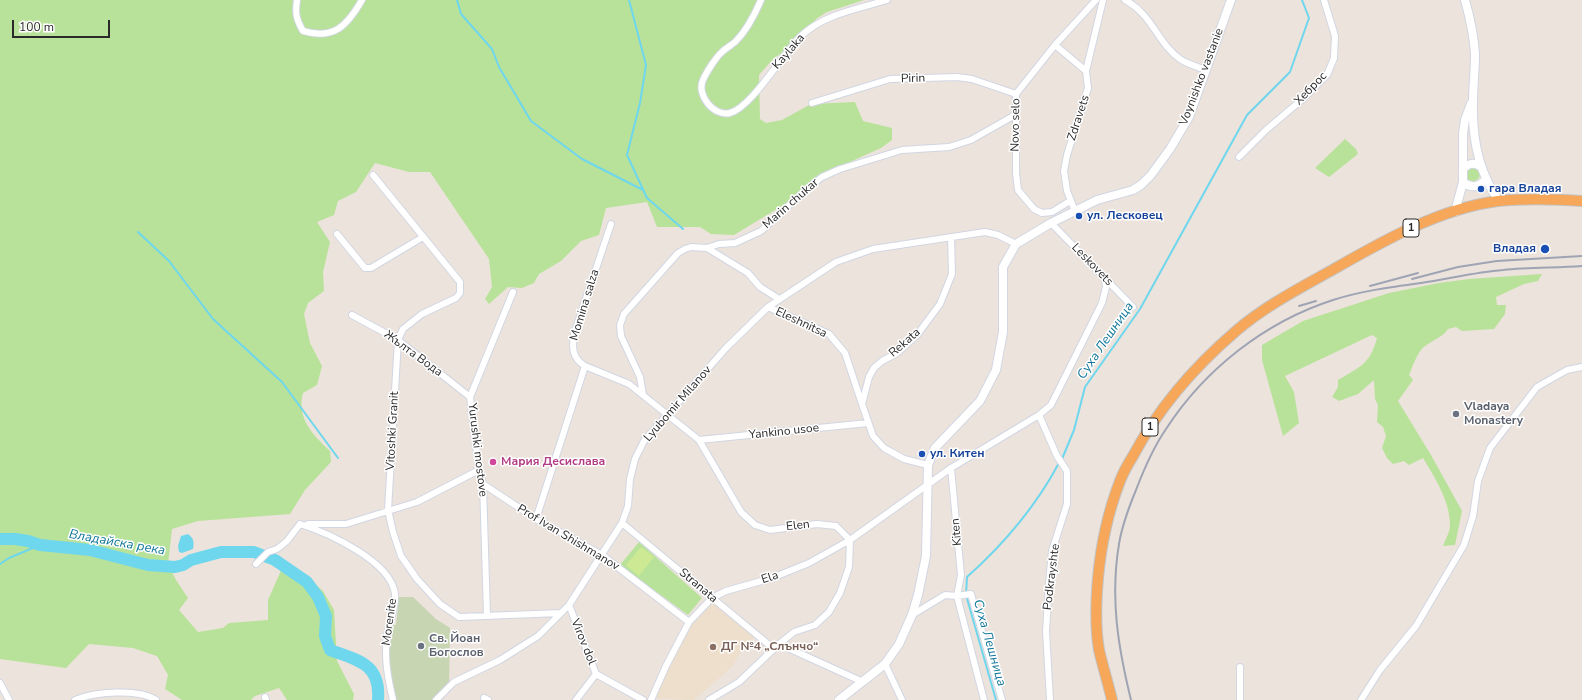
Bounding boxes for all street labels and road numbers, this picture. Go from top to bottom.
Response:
street label: Voynishko vastanie [1177,26,1227,128]
street label: Kaylaka [770,31,808,73]
street label: Хеброс [1292,69,1330,109]
street label: Pirin [901,71,925,87]
street label: Zdravets [1065,93,1093,143]
street label: Novo selo [1008,98,1024,152]
street label: Marin chukar [760,176,822,232]
road number: 1 [1403,219,1419,237]
street label: Leskovets [1068,241,1116,289]
street label: Momina salza [567,268,603,342]
street label: Eleshnitsa [773,305,829,341]
street label: Rekata [886,325,924,361]
street label: Жълта Вода [381,328,445,380]
street label: Lyubomir Milanov [641,363,715,445]
street label: Vitoshki Granit [384,391,402,471]
street label: Yurushki mostove [464,402,490,498]
road number: 1 [1142,418,1158,436]
street label: Yankino usoe [748,421,820,443]
street label: Prof Ivan Shishmanov [514,502,622,574]
street label: Elen [785,517,811,535]
street label: Kiten [949,518,965,546]
street label: Podkrayshte [1041,543,1063,611]
street label: Stranata [676,566,720,606]
street label: Ela [760,569,780,587]
street label: Morenite [380,597,400,647]
street label: Virov dol [567,617,599,667]

